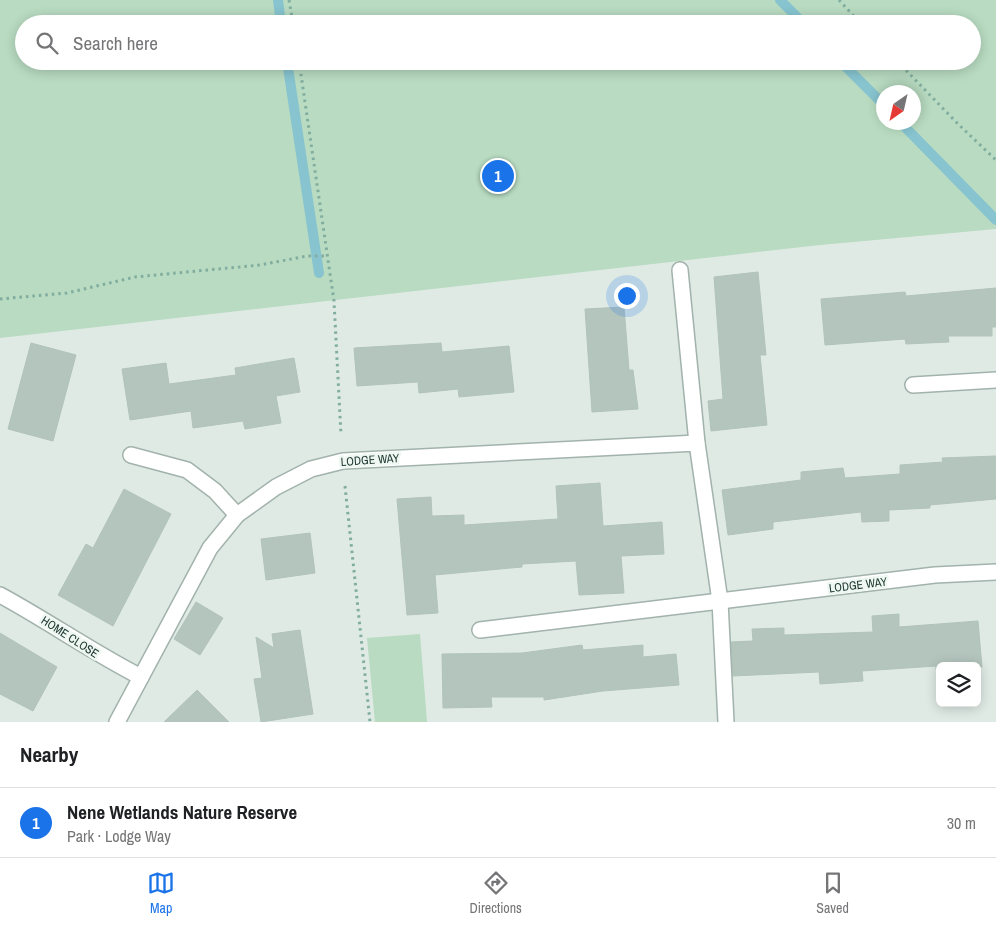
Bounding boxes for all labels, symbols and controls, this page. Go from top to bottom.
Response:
search box [15,15,981,70]
icon: search [33,29,61,57]
text: Search here [73,30,158,56]
north arrow [876,85,921,130]
pin: 1 [482,157,514,195]
your location [614,283,640,309]
street label: LODGE WAY [340,450,400,470]
street label: LODGE WAY [828,573,888,597]
street label: HOME CLOSE [38,612,102,662]
map controls [936,662,981,707]
button: layers [936,662,981,707]
text: Nearby [20,740,78,769]
text: Nene Wetlands Nature Reserve [67,799,297,825]
text: 1 [32,812,40,834]
text: 30 m [947,812,976,834]
text: Park · Lodge Way [67,825,171,847]
tab: Map [147,869,175,917]
tab: Directions [470,869,522,917]
tab: Saved [816,869,849,917]

